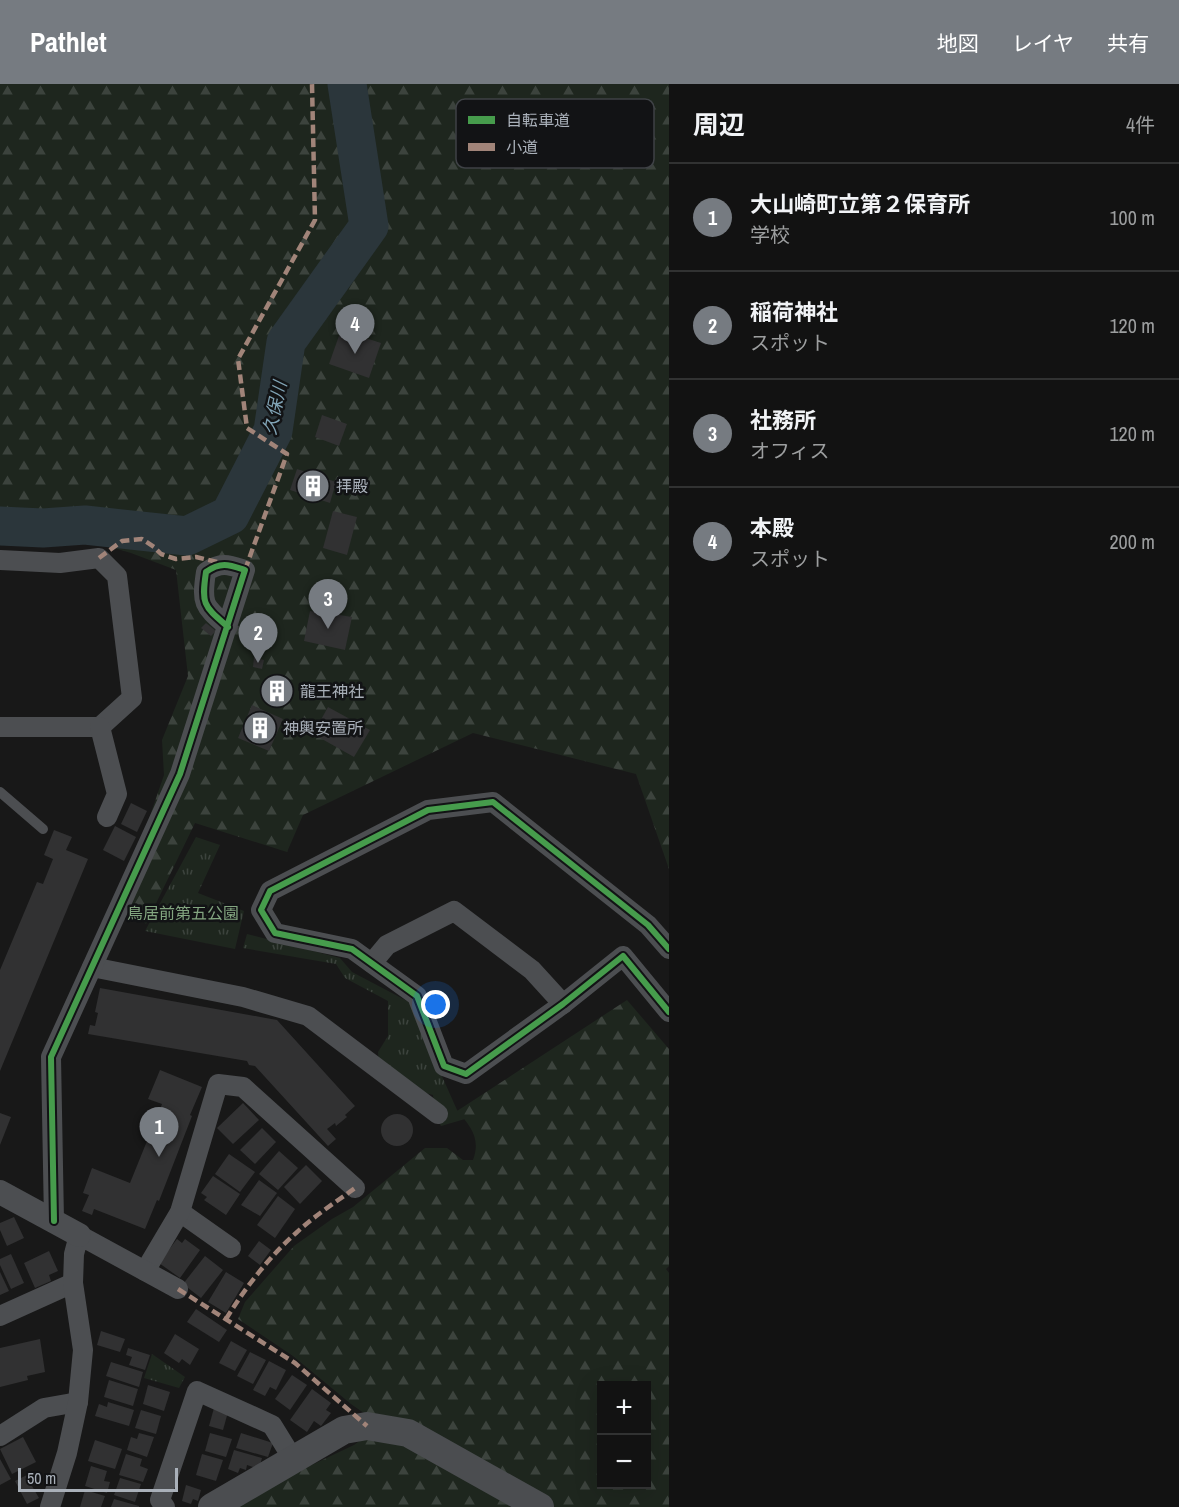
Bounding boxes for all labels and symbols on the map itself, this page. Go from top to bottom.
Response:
legend [456,99,654,168]
text: 自転車道 [506,109,570,131]
text: 小道 [506,136,538,158]
pin: 4 [336,304,374,354]
water label: 久保川 [257,377,293,437]
building icon: 拝殿 [295,468,331,504]
place label: 拝殿 [336,475,368,497]
pin: 3 [308,580,348,629]
pin: 2 [238,614,278,663]
building icon: 龍王神社 [259,673,295,709]
place label: 龍王神社 [300,680,364,702]
building icon: 神輿安置所 [242,710,278,746]
place label: 神輿安置所 [283,717,363,739]
park label: 鳥居前第五公園 [127,902,239,924]
your location [421,990,450,1019]
pin: 1 [140,1108,178,1157]
scale bar [18,1465,178,1492]

